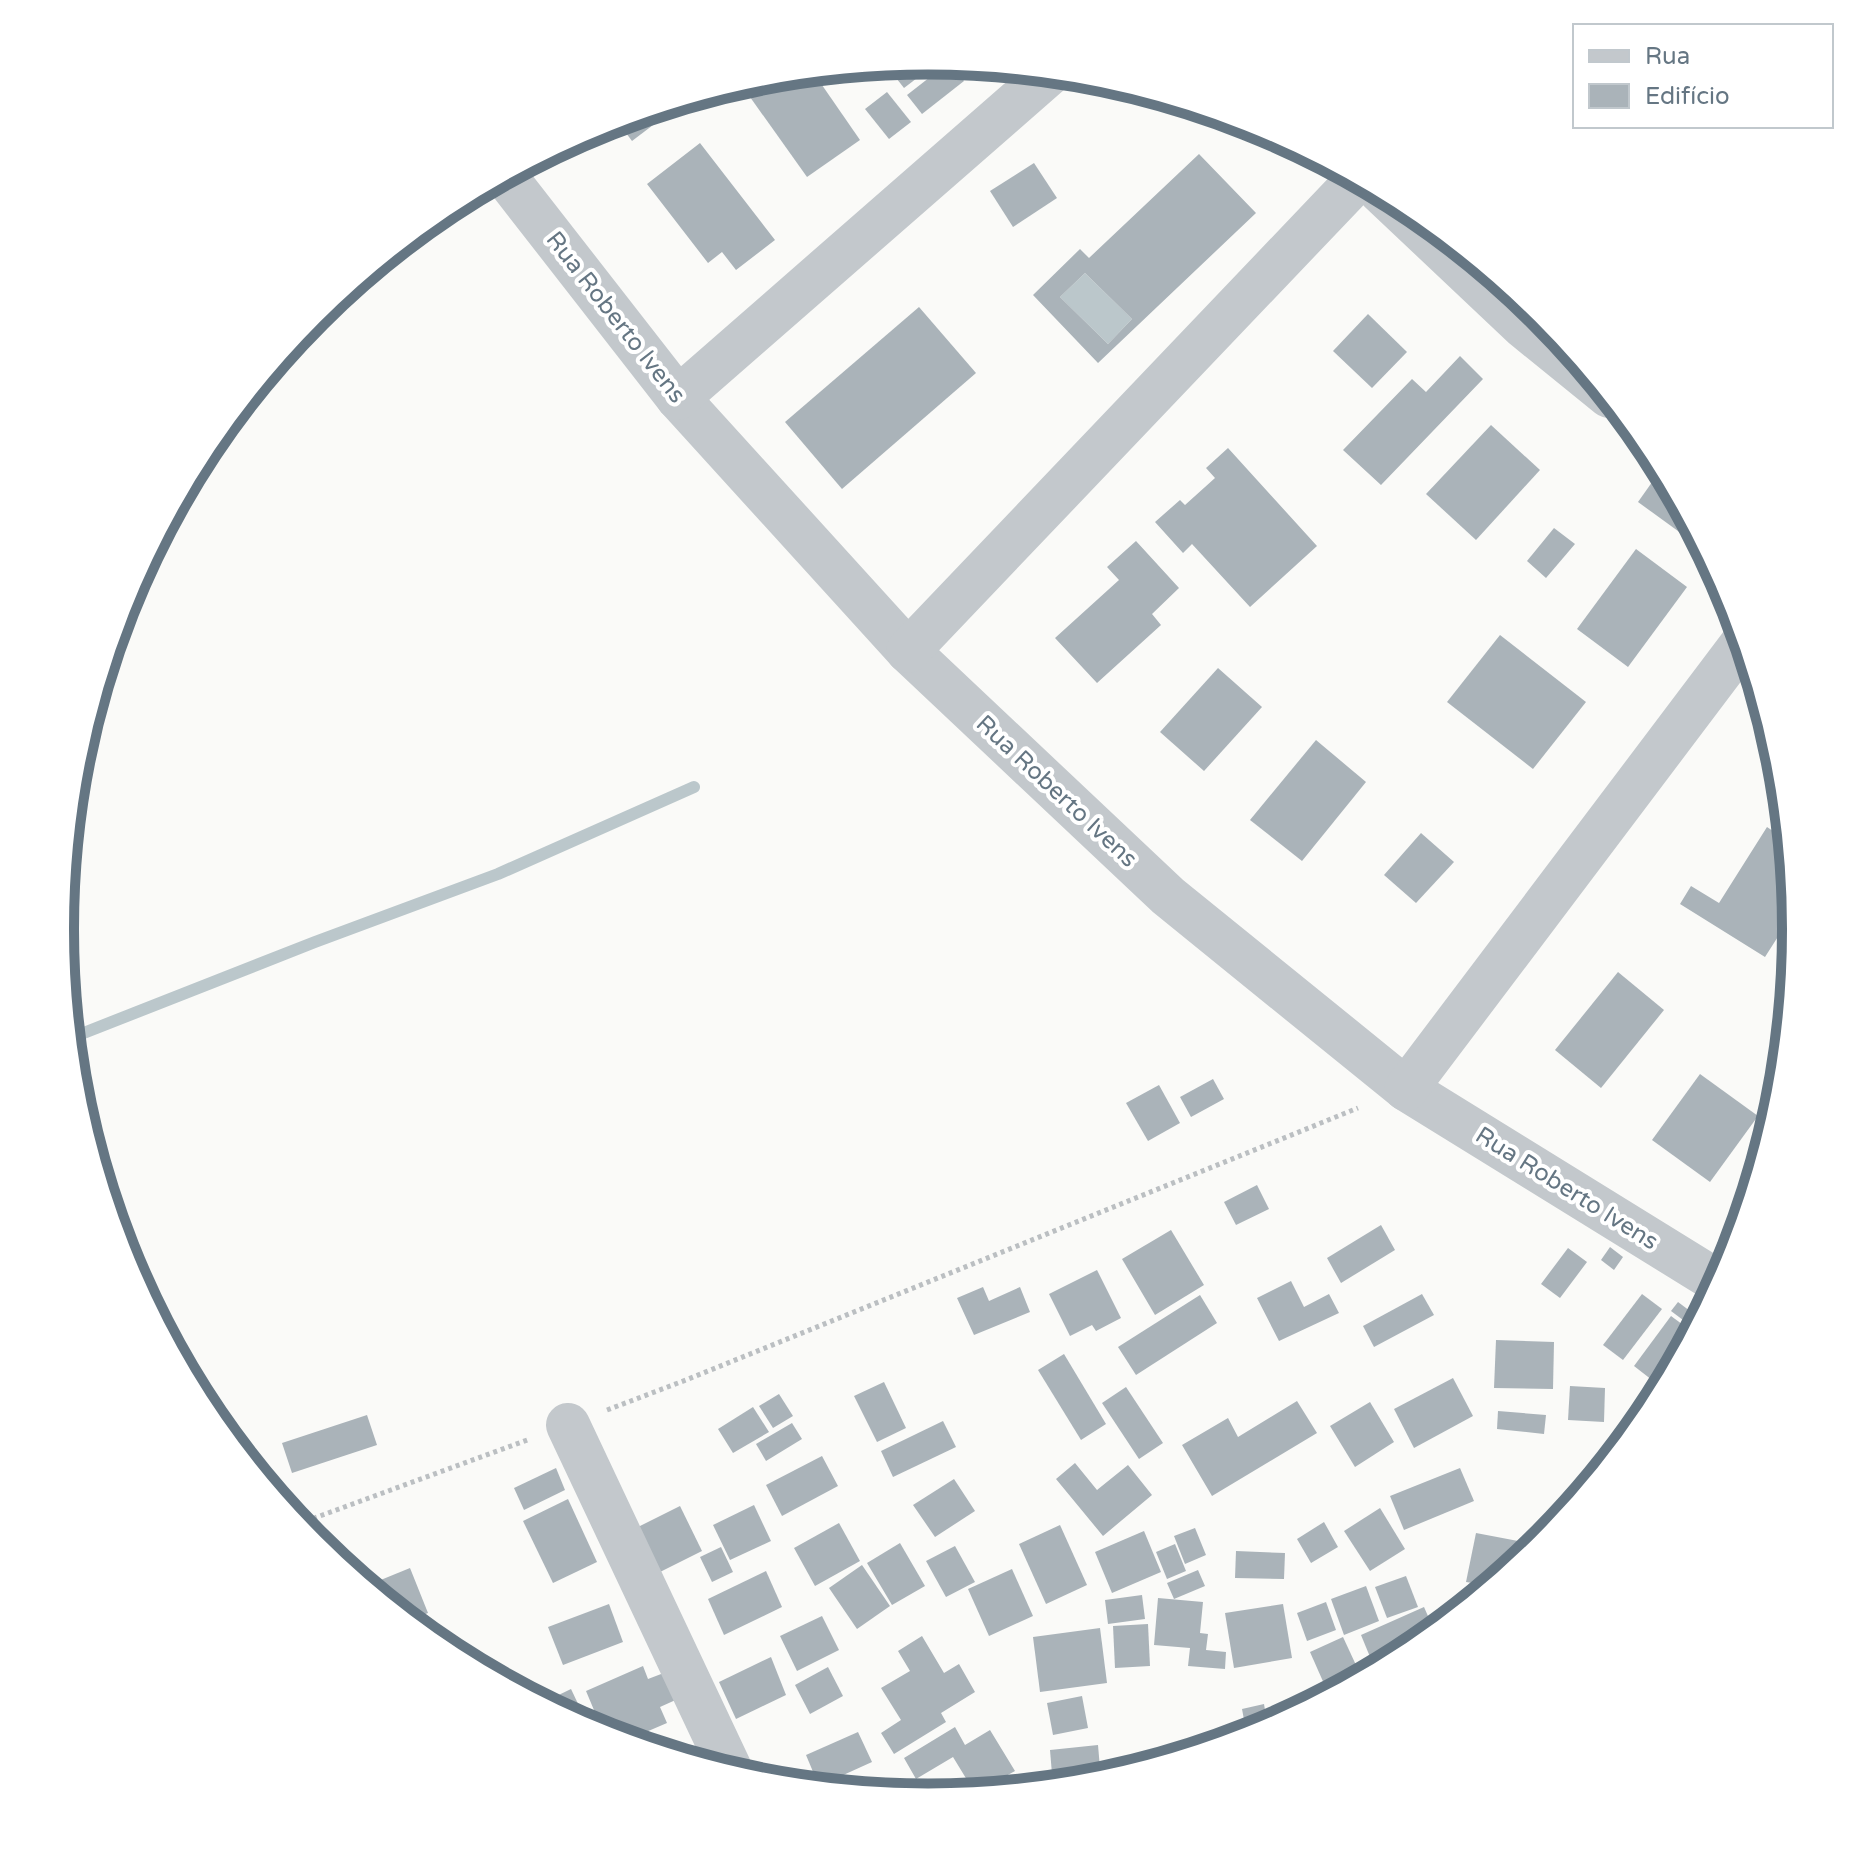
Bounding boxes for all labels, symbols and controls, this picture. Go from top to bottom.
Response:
legend [1573,24,1833,128]
text: Rua [1645,42,1690,71]
text: Edifício [1645,82,1730,111]
street label: Rua Roberto Ivens [540,226,692,409]
street label: Rua Roberto Ivens [970,709,1143,874]
street label: Rua Roberto Ivens [1470,1121,1663,1256]

